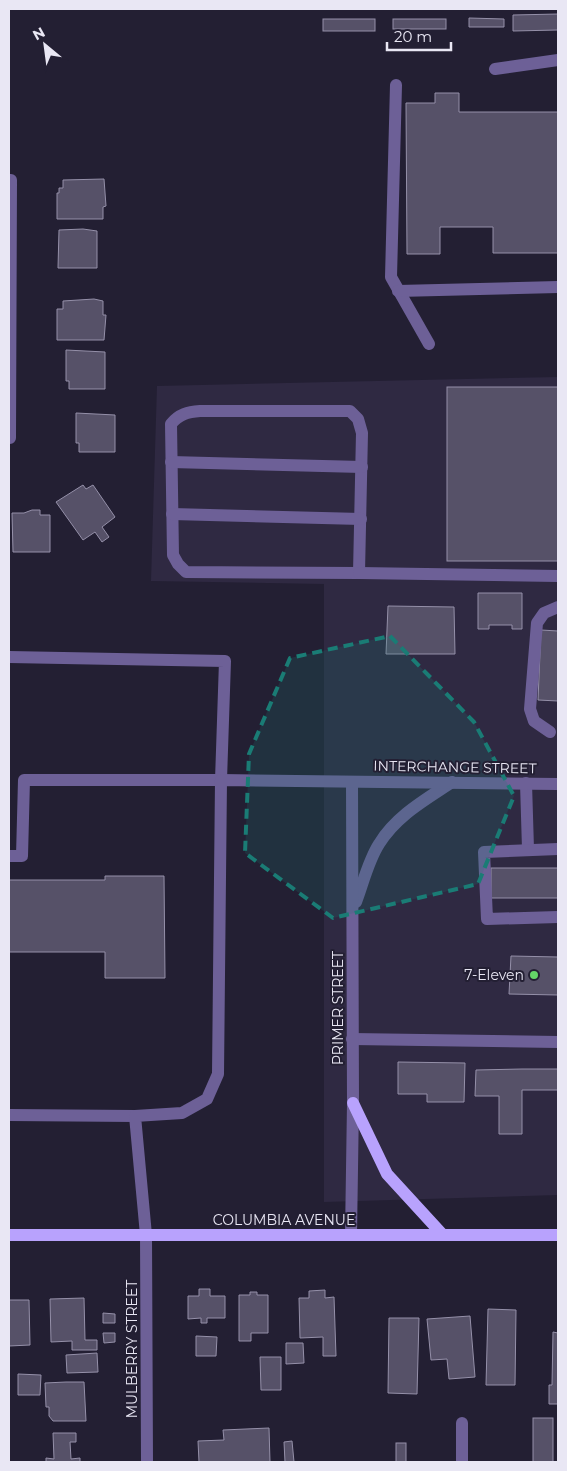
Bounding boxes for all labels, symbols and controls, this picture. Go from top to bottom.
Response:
north arrow [20,20,70,70]
scale bar [387,20,451,52]
text: N [29,23,48,44]
text: 20 m [394,27,432,46]
street label: INTERCHANGE STREET [373,757,537,777]
street label: PRIMER STREET [329,951,347,1065]
place label: 7-Eleven [464,966,524,984]
marker: 7-Eleven [528,969,540,981]
street label: COLUMBIA AVENUE [213,1211,355,1229]
street label: MULBERRY STREET [123,1280,141,1418]

